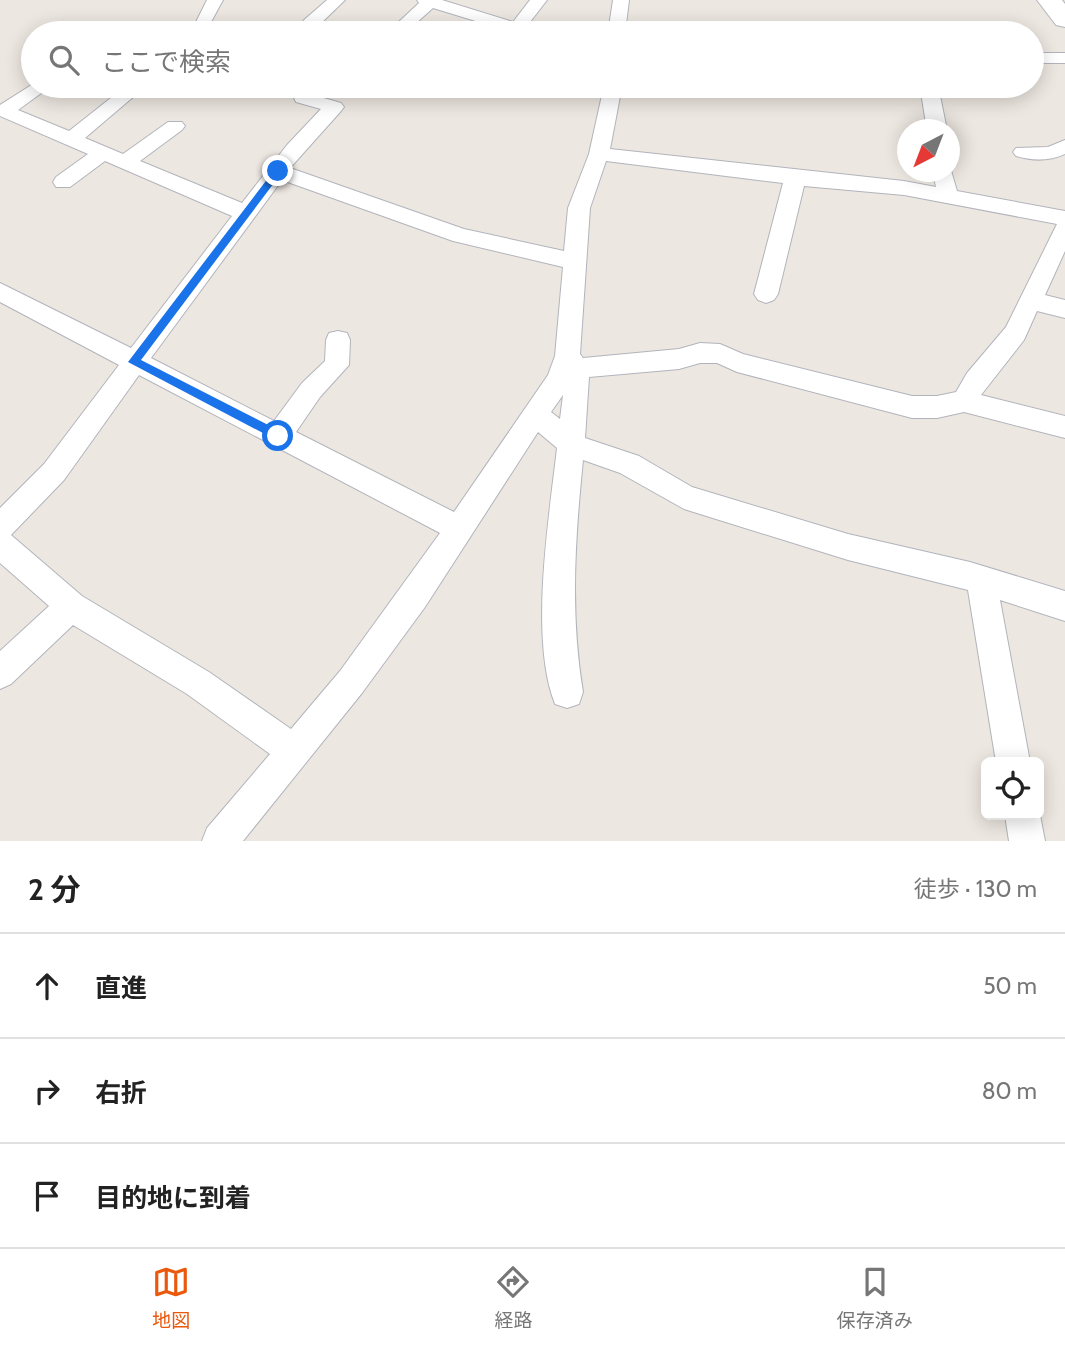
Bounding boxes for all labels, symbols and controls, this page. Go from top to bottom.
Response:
search box [21,21,1044,98]
icon: search [45,41,83,79]
text: ここで検索 [101,46,231,78]
north arrow [897,119,960,182]
route end [262,155,293,186]
route start [262,420,293,451]
map controls [981,757,1044,820]
button: locate [981,757,1044,820]
text: 2 分 [28,871,81,908]
text: 徒歩 · 130 m [914,875,1037,903]
icon: ahead [28,967,66,1005]
text: 直進 [95,972,147,1004]
text: 50 m [983,972,1037,1000]
icon: right [28,1072,66,1110]
text: 右折 [95,1077,147,1109]
text: 80 m [982,1077,1037,1105]
icon: arrive [28,1177,66,1215]
text: 目的地に到着 [95,1182,251,1214]
tab: 地図 [152,1263,190,1332]
tab: 経路 [494,1263,533,1332]
tab: 保存済み [837,1263,913,1332]

